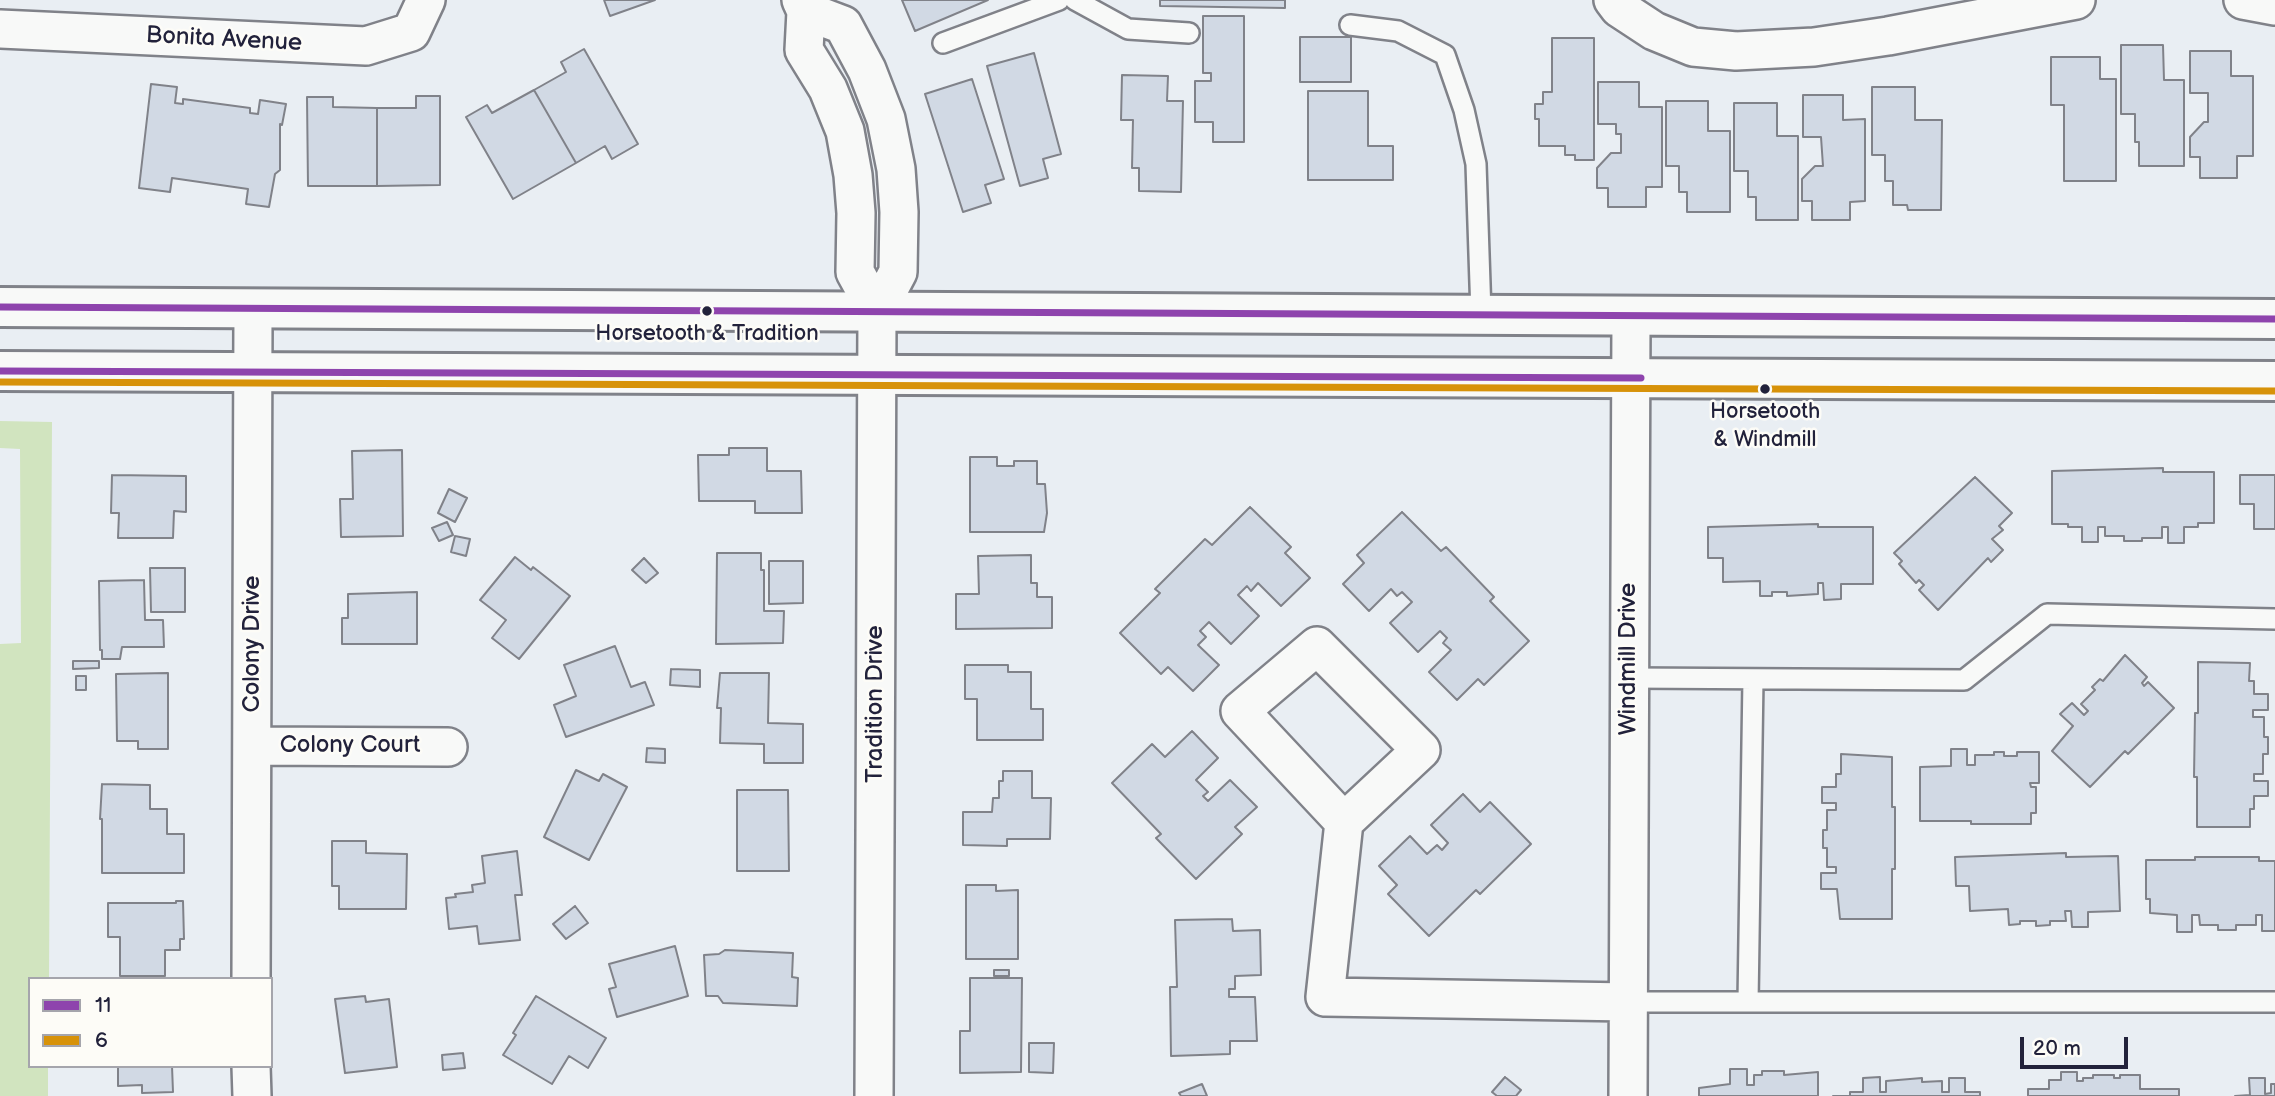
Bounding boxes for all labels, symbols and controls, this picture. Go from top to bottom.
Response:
street label: Bonita Avenue [145,22,303,58]
marker: Horsetooth & Tradition [700,304,714,318]
place label: Horsetooth & Tradition [595,321,819,347]
marker: Horsetooth & Windmill [1758,382,1772,396]
place label: Horsetooth & Windmill [1710,399,1820,450]
street label: Colony Drive [239,576,267,712]
street label: Windmill Drive [1615,583,1643,735]
street label: Tradition Drive [862,625,890,783]
street label: Colony Court [280,732,420,760]
legend [28,977,273,1068]
text: 11 [95,993,111,1018]
scale bar [2023,1023,2132,1066]
text: 6 [95,1028,108,1053]
text: 20 m [2033,1036,2081,1061]

